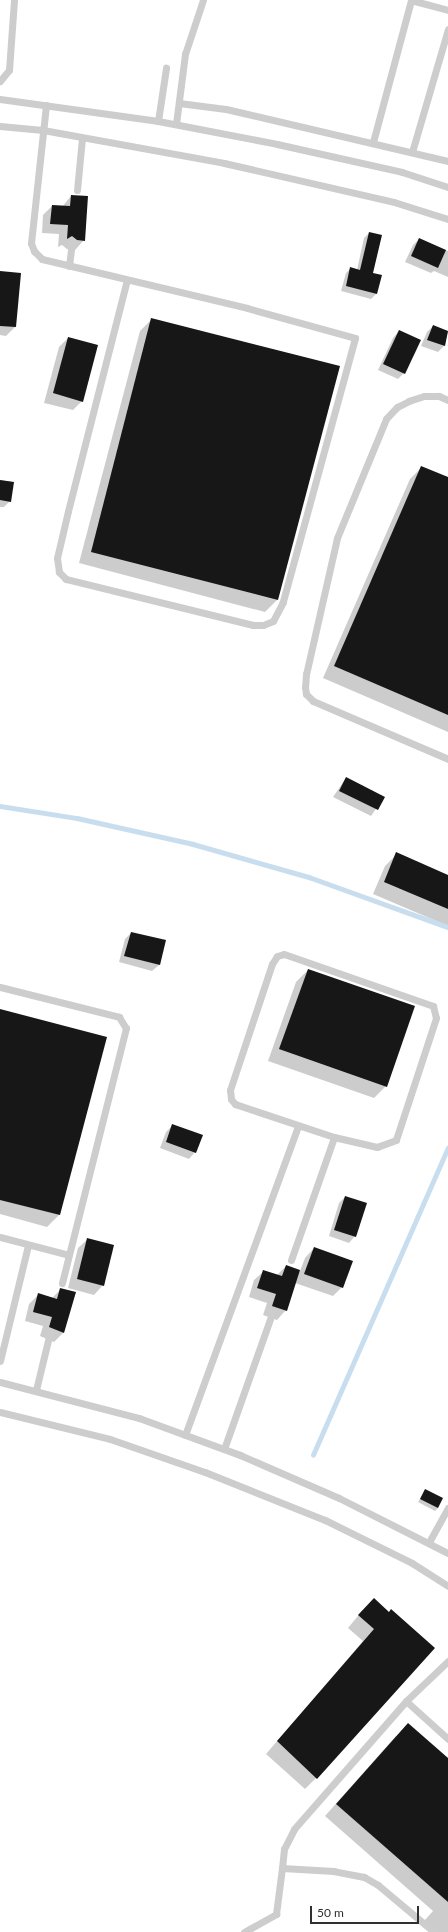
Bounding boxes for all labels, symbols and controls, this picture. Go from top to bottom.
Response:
scale bar [312,1898,421,1924]
text: 50 m [317,1905,344,1920]

